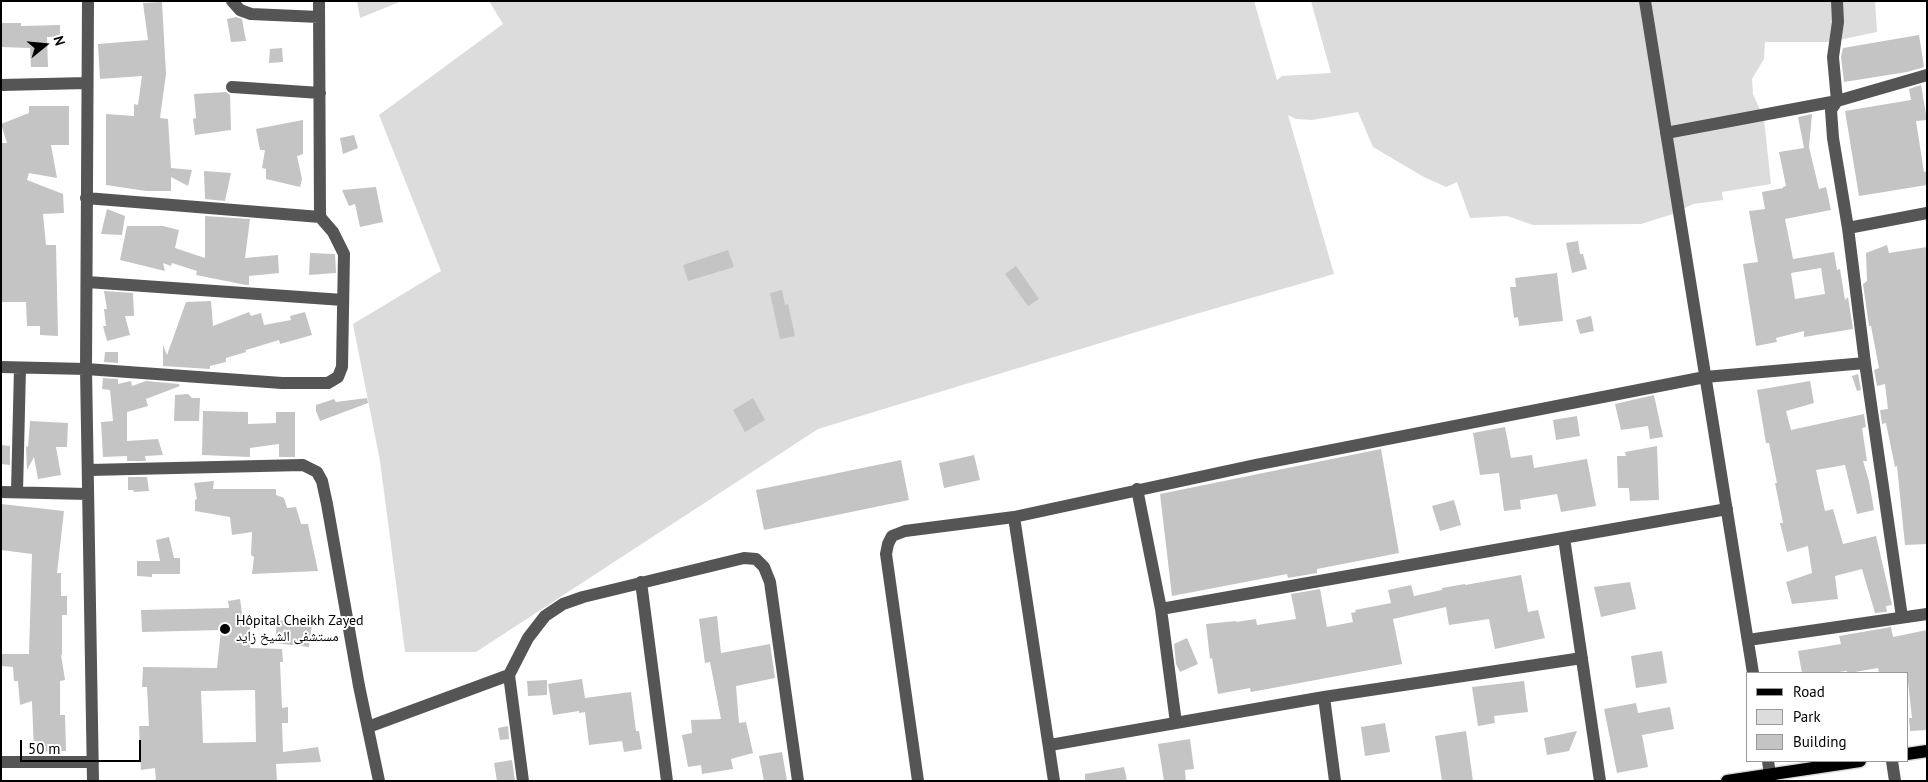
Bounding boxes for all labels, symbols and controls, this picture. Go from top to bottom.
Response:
north arrow [20,20,70,70]
text: N [49,34,69,48]
place label: Hôpital Cheikh Zayed مستشفى الشيخ زايد [236,613,364,646]
marker: Hôpital Cheikh Zayed مستشفى الشيخ زايد [218,622,232,636]
legend [1746,672,1908,762]
text: Road [1793,682,1825,701]
text: Park [1793,707,1821,726]
scale bar [22,730,144,762]
text: Building [1793,732,1847,751]
text: 50 m [28,739,61,758]

